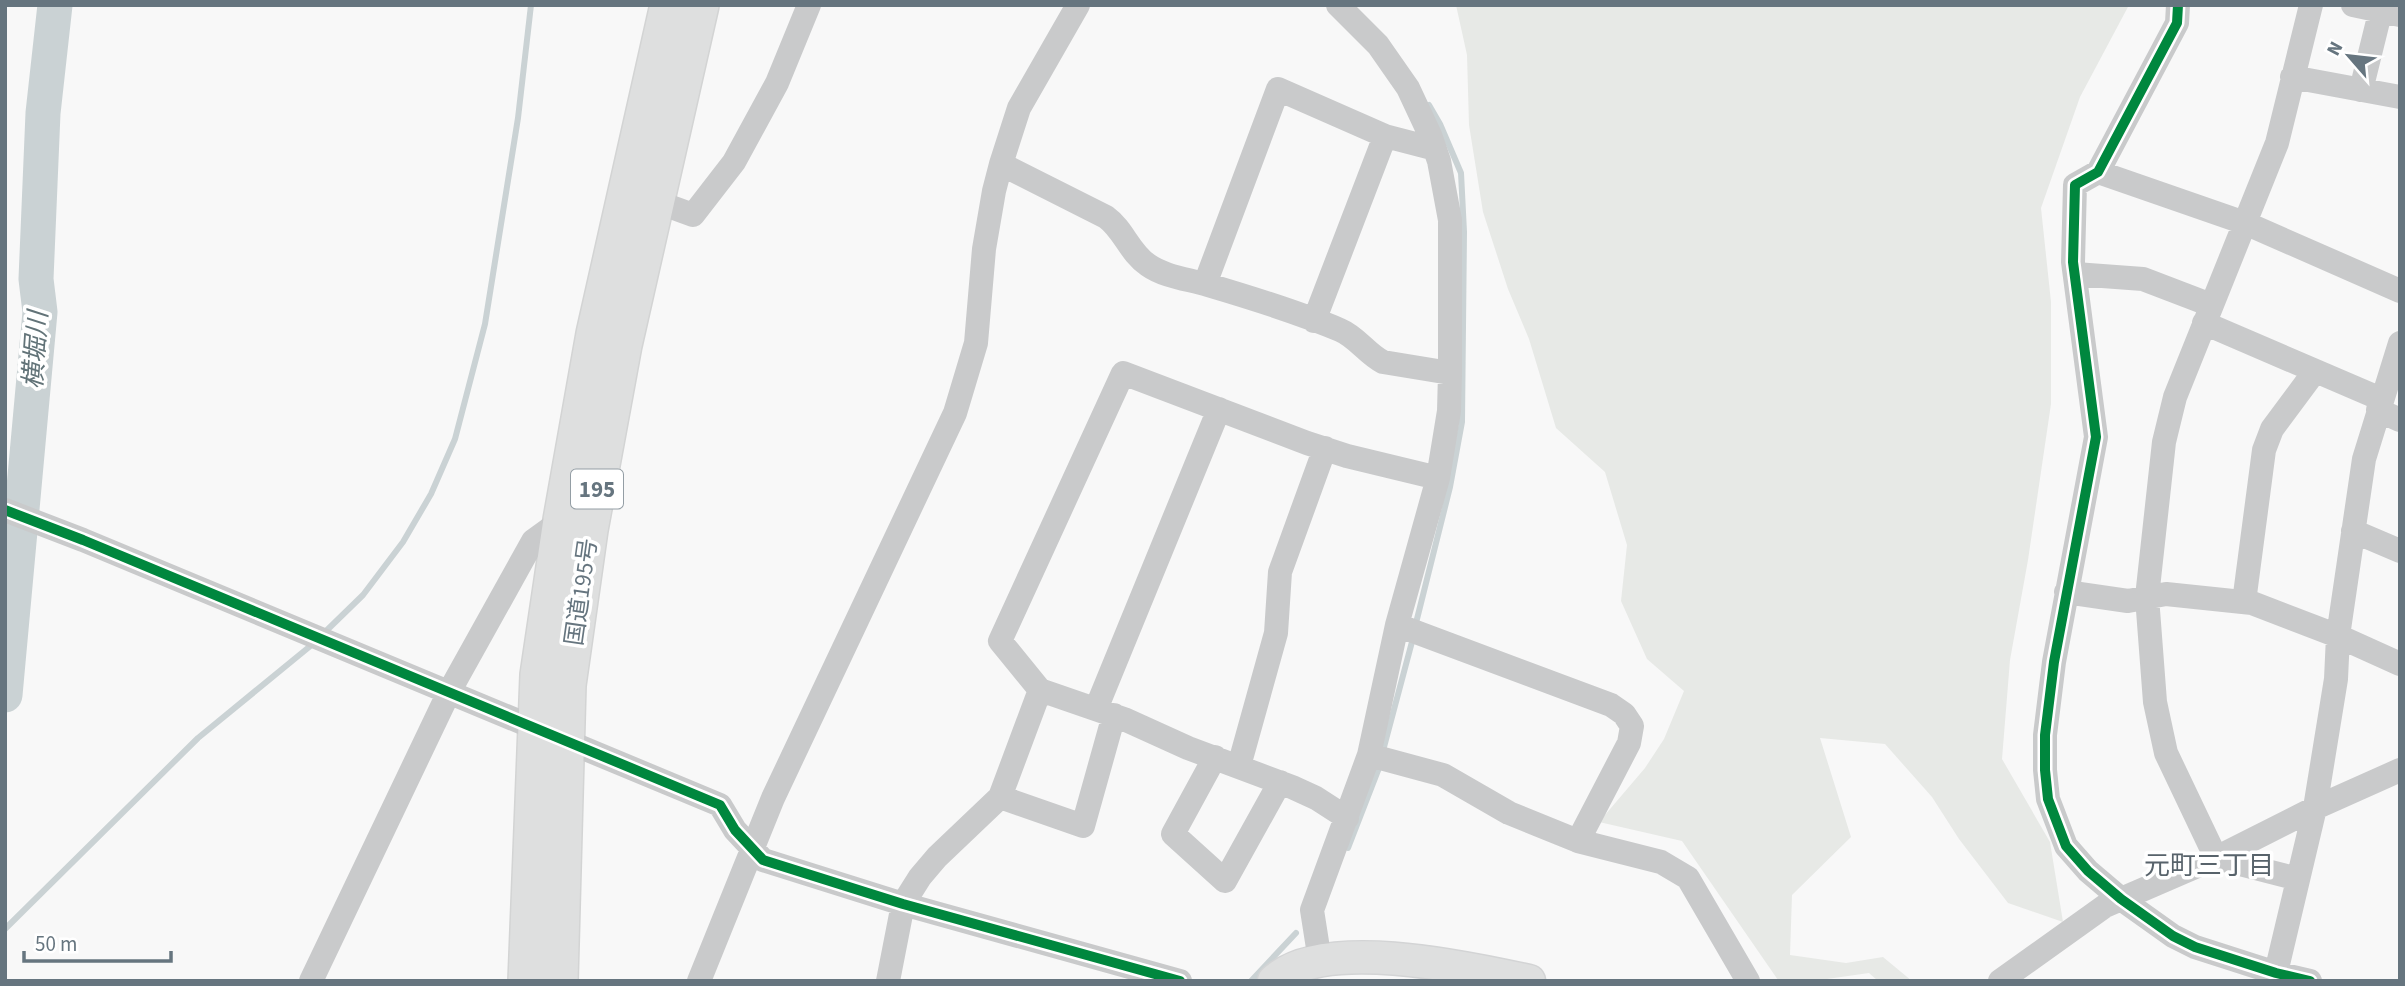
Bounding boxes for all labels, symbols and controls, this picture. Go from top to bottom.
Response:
north arrow [2314,21,2384,91]
text: N [2320,37,2350,61]
water label: 横堀川 [14,307,57,390]
road number: 195 [571,470,623,509]
street label: 国道195号 [557,536,606,648]
district label: 元町三丁目 [2144,847,2274,884]
scale bar [24,920,172,964]
text: 50 m [35,929,77,959]

